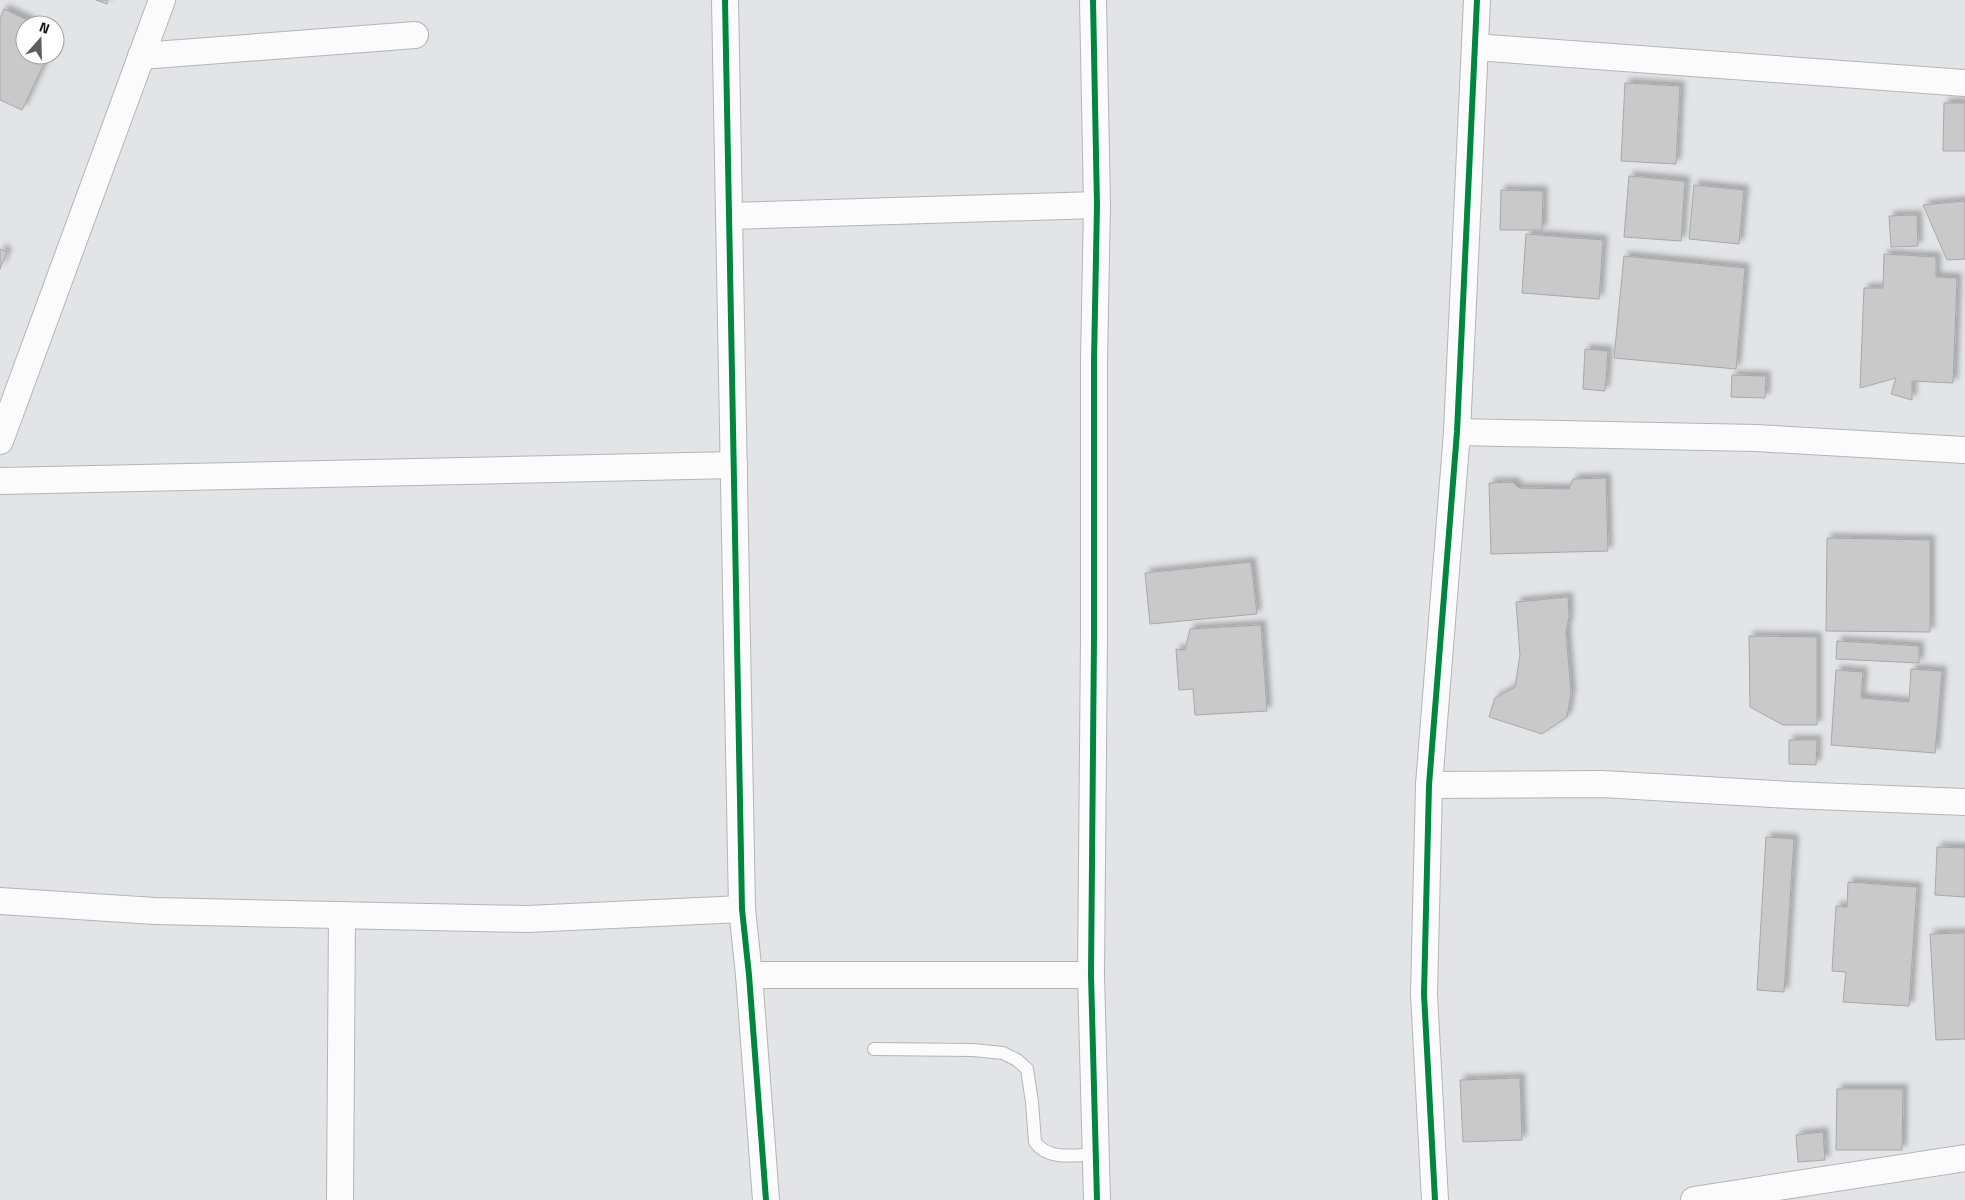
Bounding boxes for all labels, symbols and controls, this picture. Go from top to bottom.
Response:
north arrow [15,15,65,65]
text: N [36,16,53,39]

